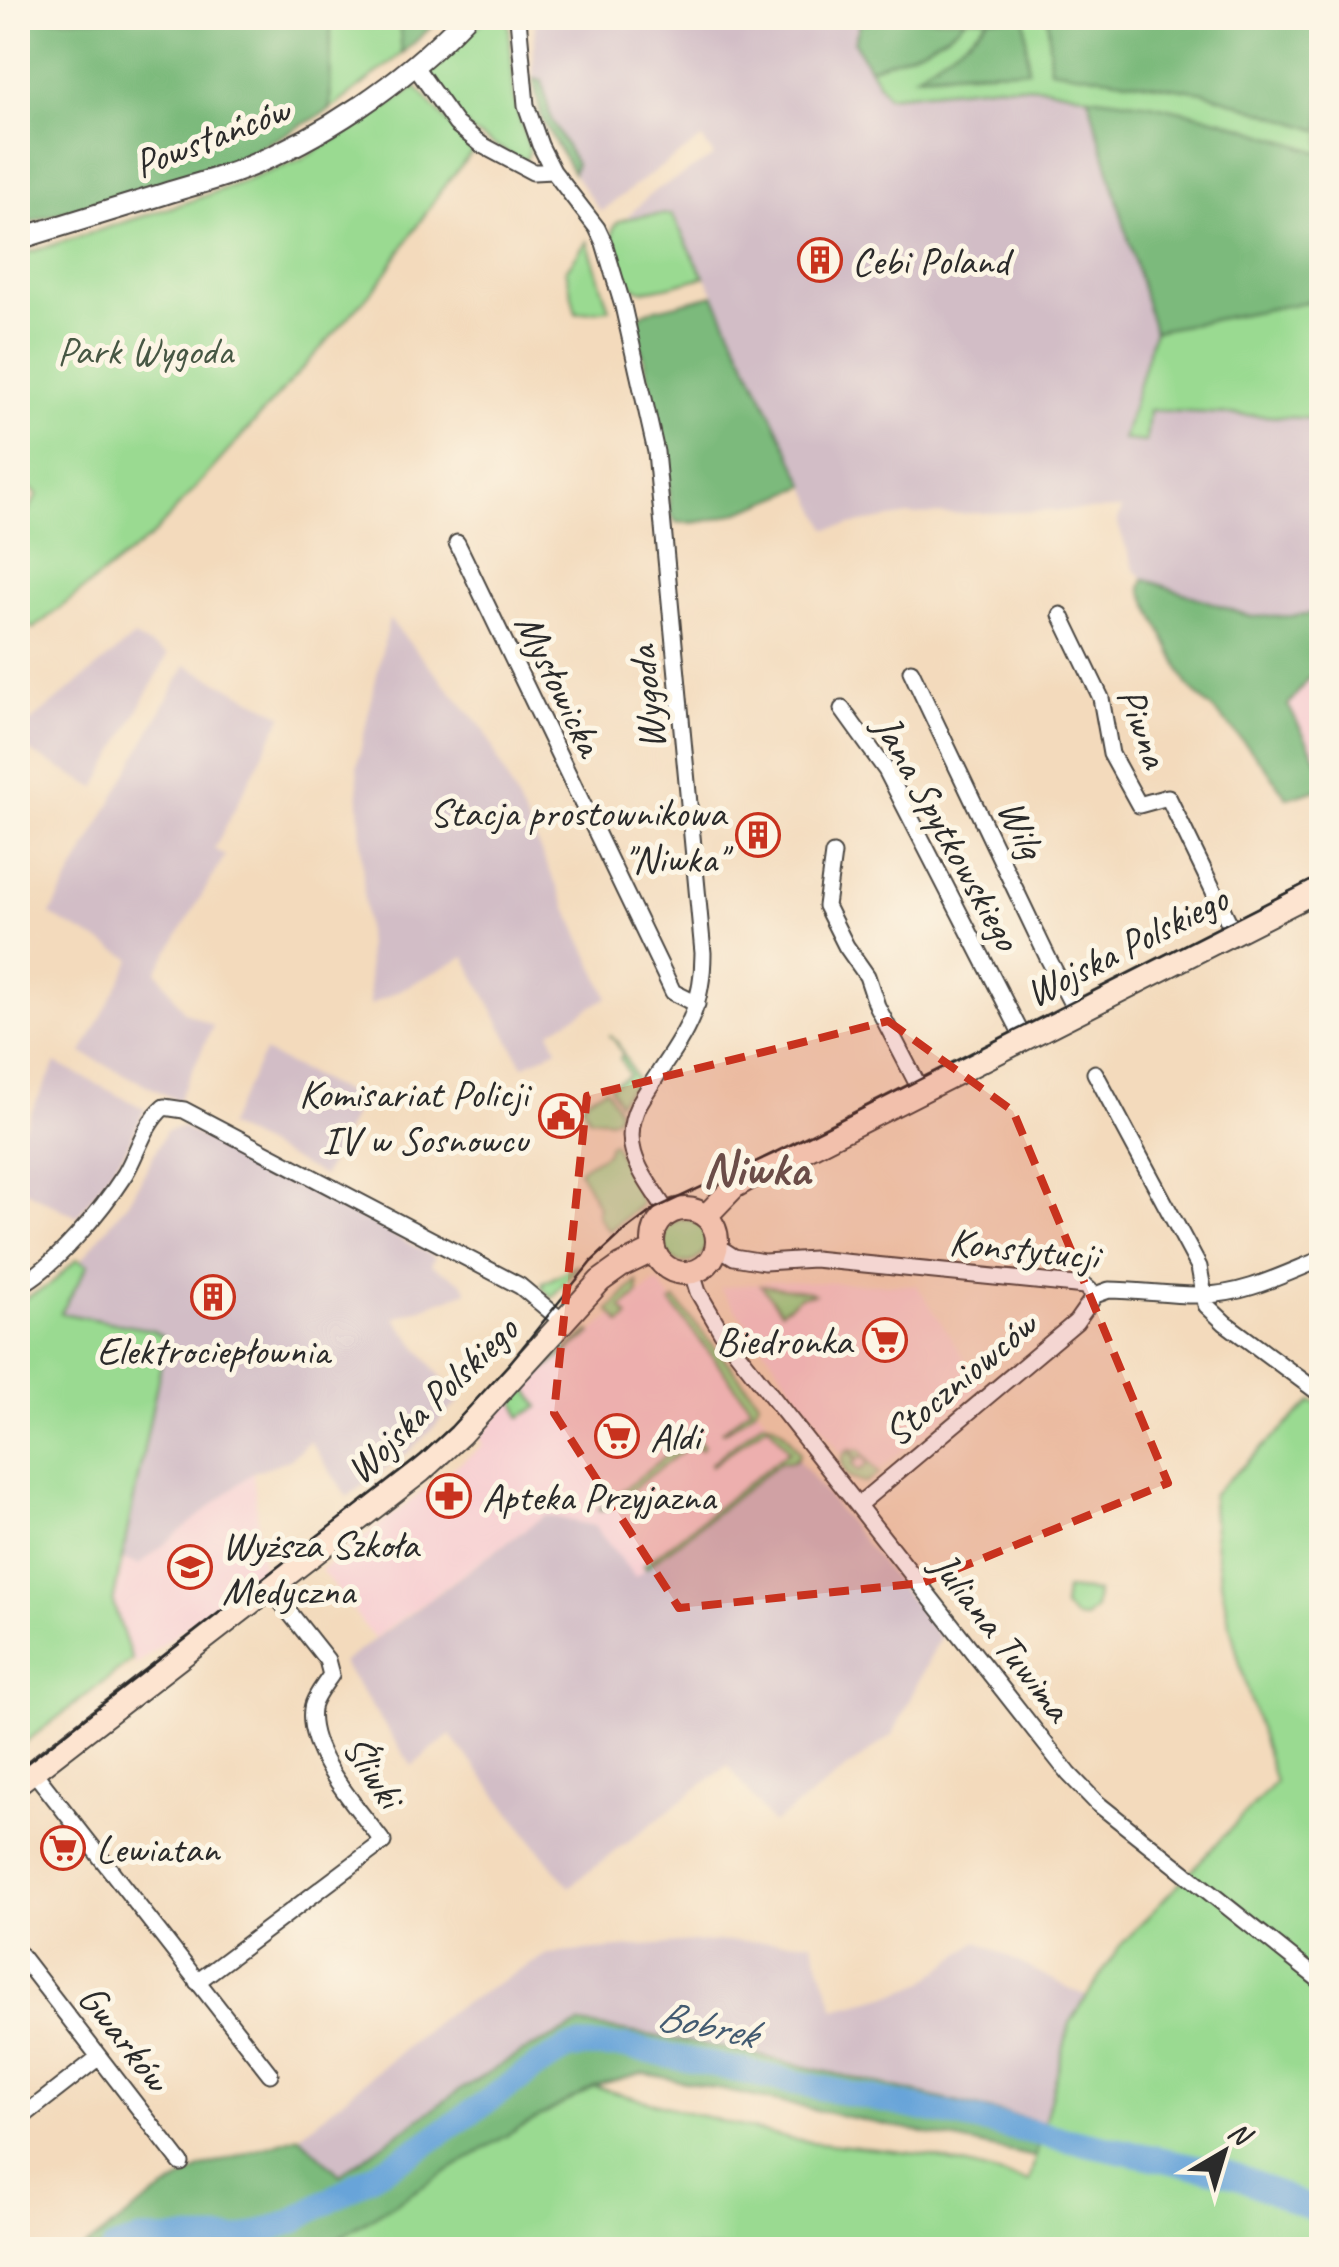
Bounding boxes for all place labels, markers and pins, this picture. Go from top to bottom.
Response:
place label: Cebi Poland [852,236,1015,286]
building icon: Cebi Poland [797,237,843,283]
place label: Stacja prostownikowa "Niwka" [429,788,734,884]
building icon: Stacja prostownikowa "Niwka" [735,812,781,858]
place label: Komisariat Policji IV w Sosnowcu [299,1069,533,1165]
public building icon: Komisariat Policji IV w Sosnowcu [538,1093,584,1139]
building icon: Elektrociepłownia [190,1274,236,1320]
place label: Biedronka [716,1316,855,1366]
supermarket icon: Biedronka [862,1317,908,1363]
place label: Elektrociepłownia [97,1326,333,1376]
place label: Aldi [650,1412,705,1462]
supermarket icon: Aldi [594,1413,640,1459]
place label: Apteka Przyjazna [482,1472,718,1522]
pharmacy icon: Apteka Przyjazna [426,1473,472,1519]
place label: Wyższa Szkoła Medyczna [222,1520,421,1616]
school or university icon: Wyższa Szkoła Medyczna [167,1544,213,1590]
place label: Lewiatan [96,1824,221,1874]
supermarket icon: Lewiatan [40,1825,86,1871]

